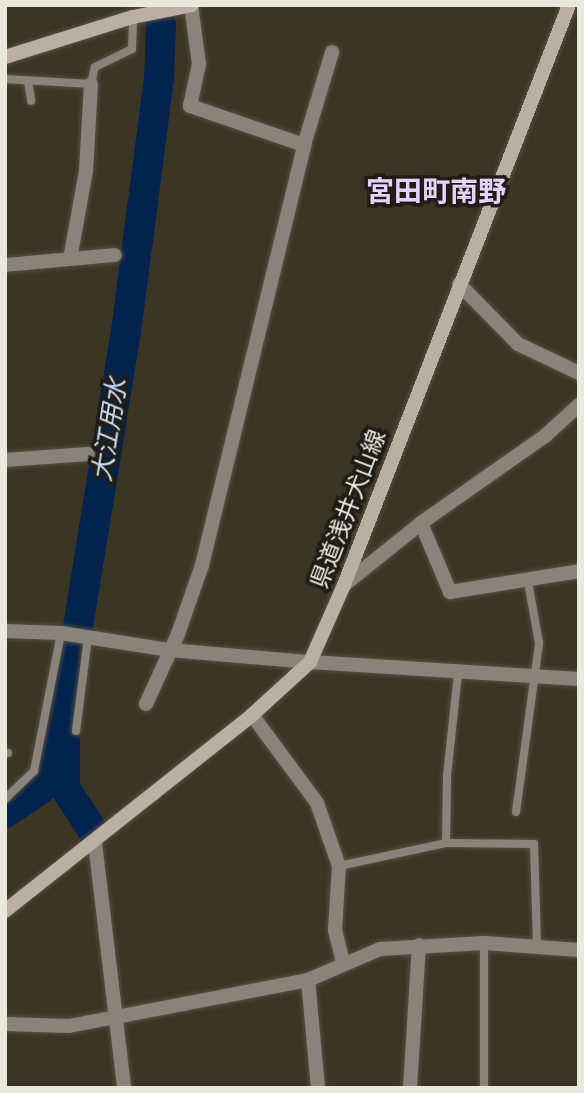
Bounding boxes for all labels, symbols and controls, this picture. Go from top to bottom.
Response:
district label: 宮田町南野 [366,175,506,209]
water label: 大江用水 [86,376,134,484]
street label: 県道浅井犬山線 [304,425,392,593]

